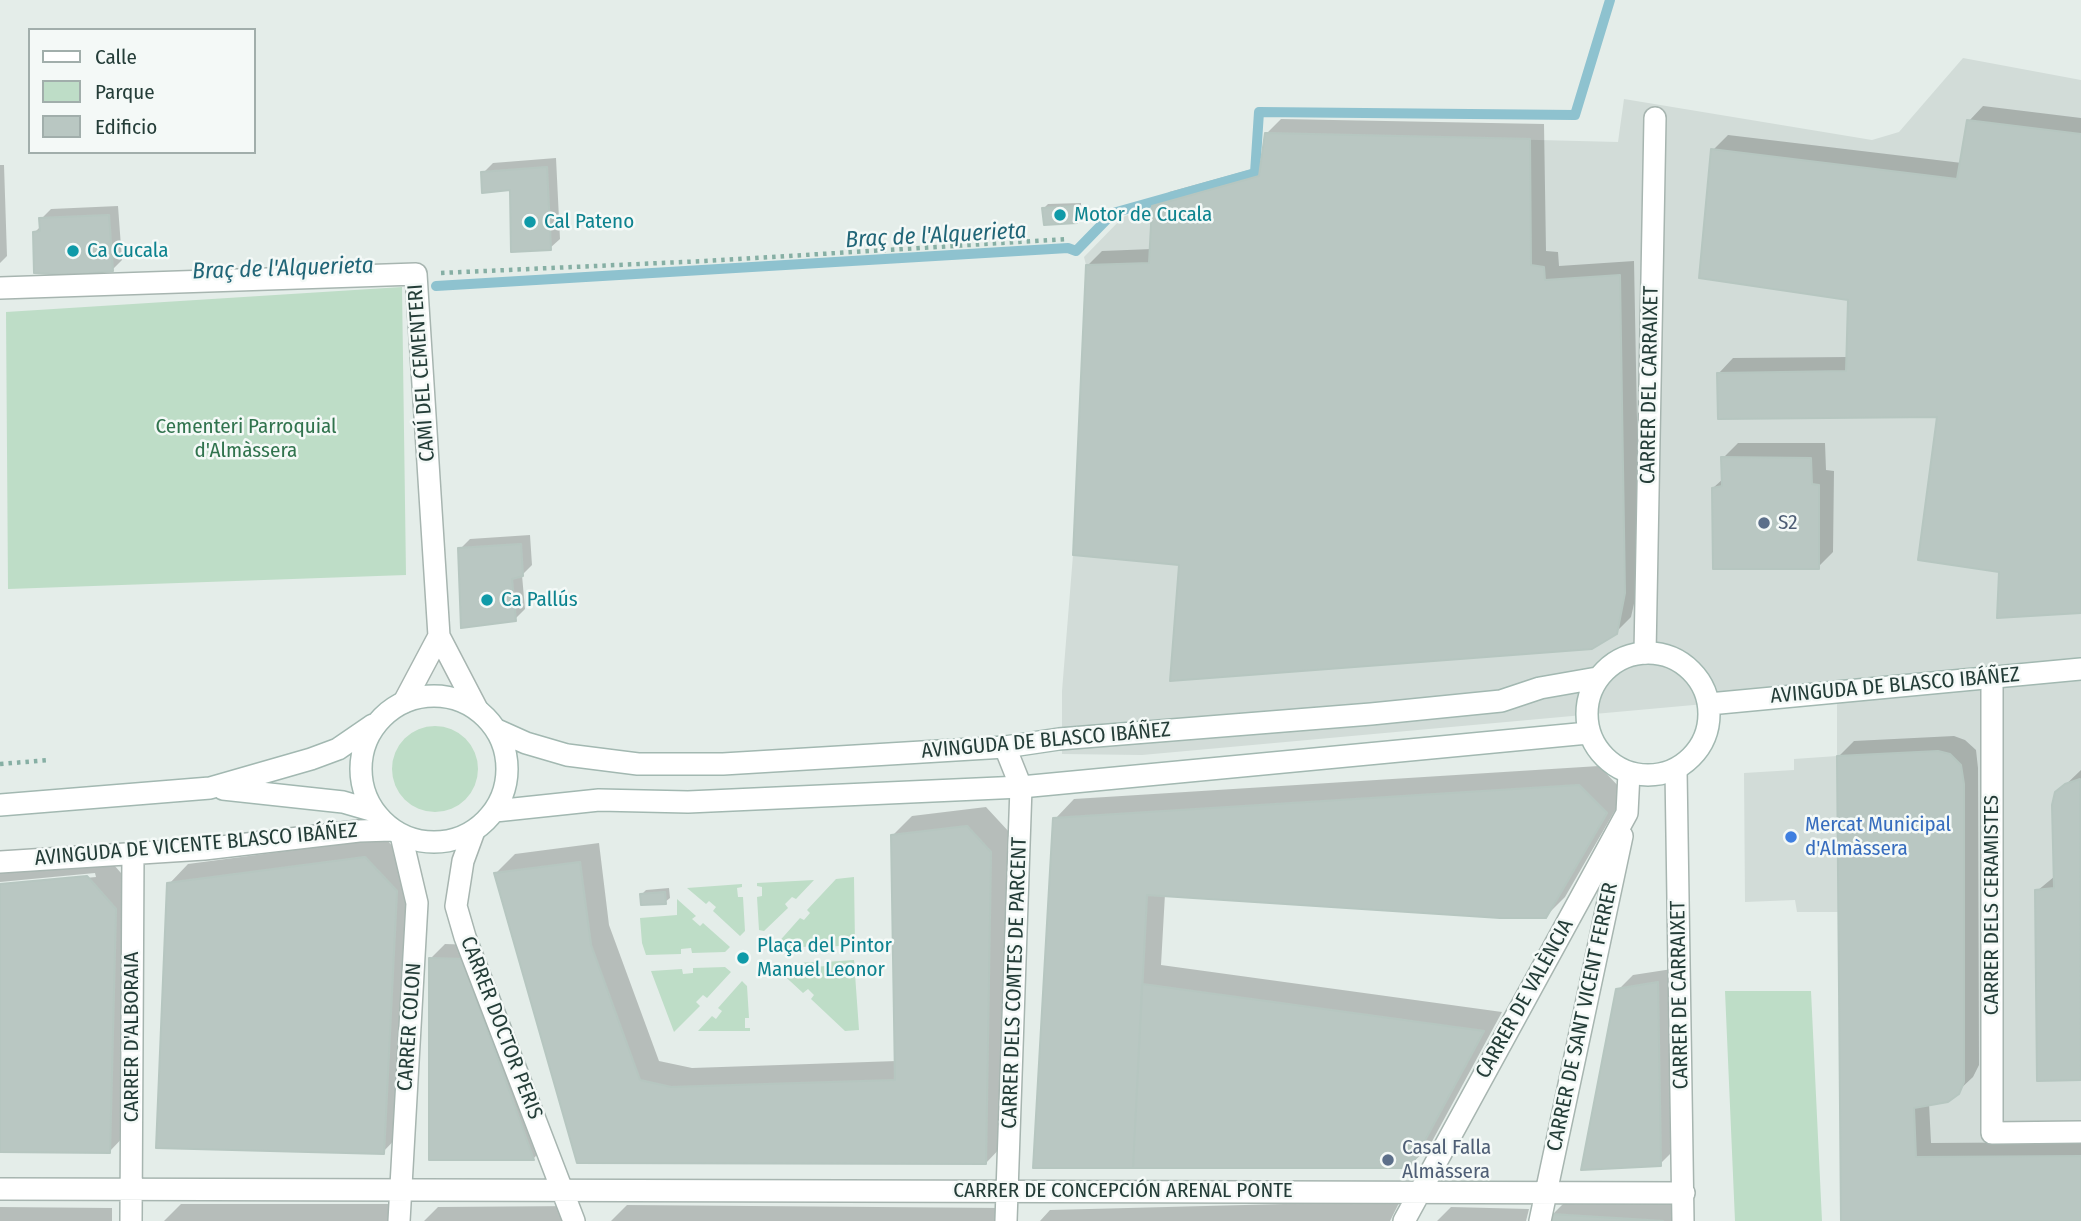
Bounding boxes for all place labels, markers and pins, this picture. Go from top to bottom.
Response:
place label: Motor de Cucala [1074,202,1212,228]
marker: Motor de Cucala [1052,207,1068,223]
place label: Cal Pateno [544,209,634,235]
marker: Cal Pateno [522,214,538,230]
place label: Ca Cucala [87,238,169,264]
marker: Ca Cucala [65,243,81,259]
place label: S2 [1778,510,1797,536]
marker: S2 [1756,515,1772,531]
place label: Ca Pallús [501,587,578,613]
marker: Ca Pallús [479,592,495,608]
place label: Mercat Municipal d'Almàssera [1805,812,1951,862]
marker: Mercat Municipal d'Almàssera [1783,829,1799,845]
place label: Plaça del Pintor Manuel Leonor [757,933,892,983]
marker: Plaça del Pintor Manuel Leonor [735,950,751,966]
place label: Casal Falla Almàssera [1402,1135,1491,1185]
marker: Casal Falla Almàssera [1380,1152,1396,1168]

